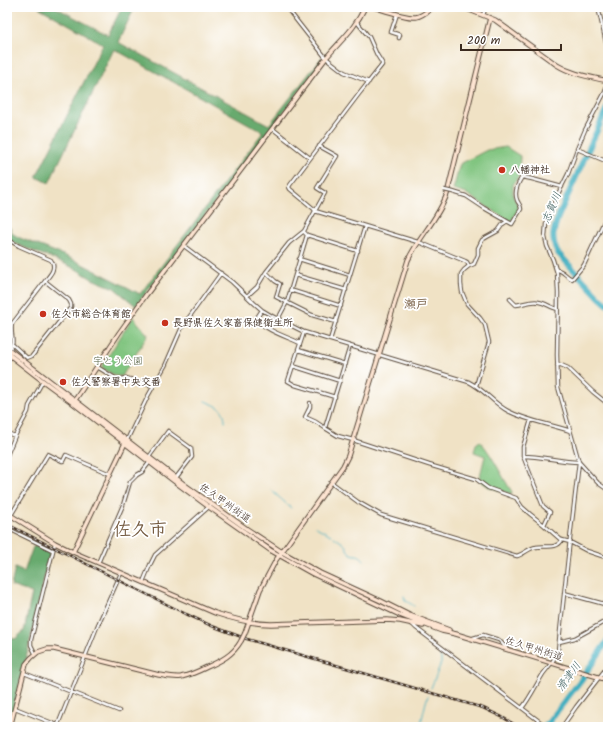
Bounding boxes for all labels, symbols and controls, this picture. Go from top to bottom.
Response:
scale bar [461,26,561,52]
text: 200 m [467,31,501,50]
place label: 八幡神社 [510,162,550,178]
marker: 八幡神社 [497,165,507,175]
water label: 志賀川 [537,189,567,227]
district label: 瀬戸 [404,295,428,314]
place label: 佐久市総合体育館 [51,306,131,322]
marker: 佐久市総合体育館 [38,309,48,319]
place label: 長野県佐久家畜保健衛生所 [173,315,293,331]
marker: 長野県佐久家畜保健衛生所 [160,318,170,328]
park label: 宇とう公園 [93,353,143,369]
place label: 佐久警察署中央交番 [71,374,161,390]
marker: 佐久警察署中央交番 [58,377,68,387]
street label: 佐久甲州街道 [196,479,254,527]
district label: 佐久市 [113,516,167,545]
street label: 佐久甲州街道 [503,633,565,665]
water label: 滑津川 [552,658,586,696]

